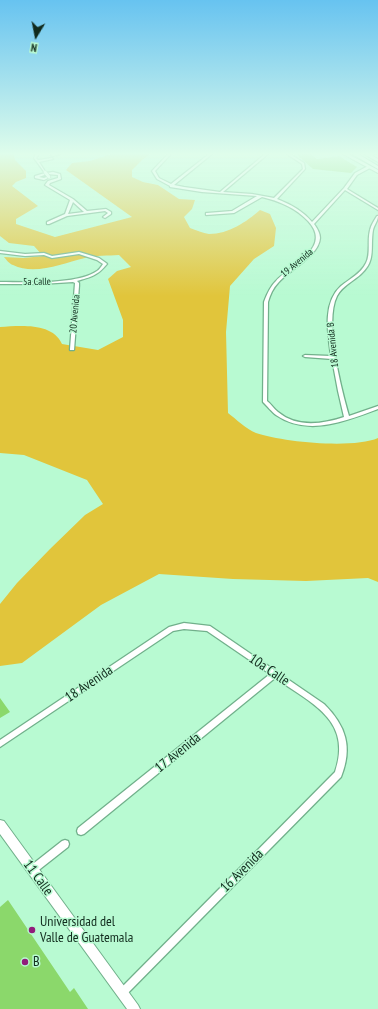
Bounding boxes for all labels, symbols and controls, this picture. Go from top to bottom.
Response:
north arrow [16,16,56,56]
text: N [30,40,38,55]
street label: 19 Avenida [278,246,316,280]
street label: 5a Calle [23,276,51,288]
street label: 20 Avenida [67,294,83,334]
street label: 18 Avenida B [325,322,341,368]
street label: 10a Calle [246,650,292,690]
street label: 18 Avenida [62,662,116,706]
street label: 17 Avenida [152,730,204,776]
street label: 16 Avenida [217,846,267,896]
street label: 11 Calle [20,857,56,899]
place label: Universidad del Valle de Guatemala [40,914,133,946]
marker: Universidad del Valle de Guatemala [27,925,37,935]
place label: B [33,954,40,970]
marker: B [20,957,30,967]

